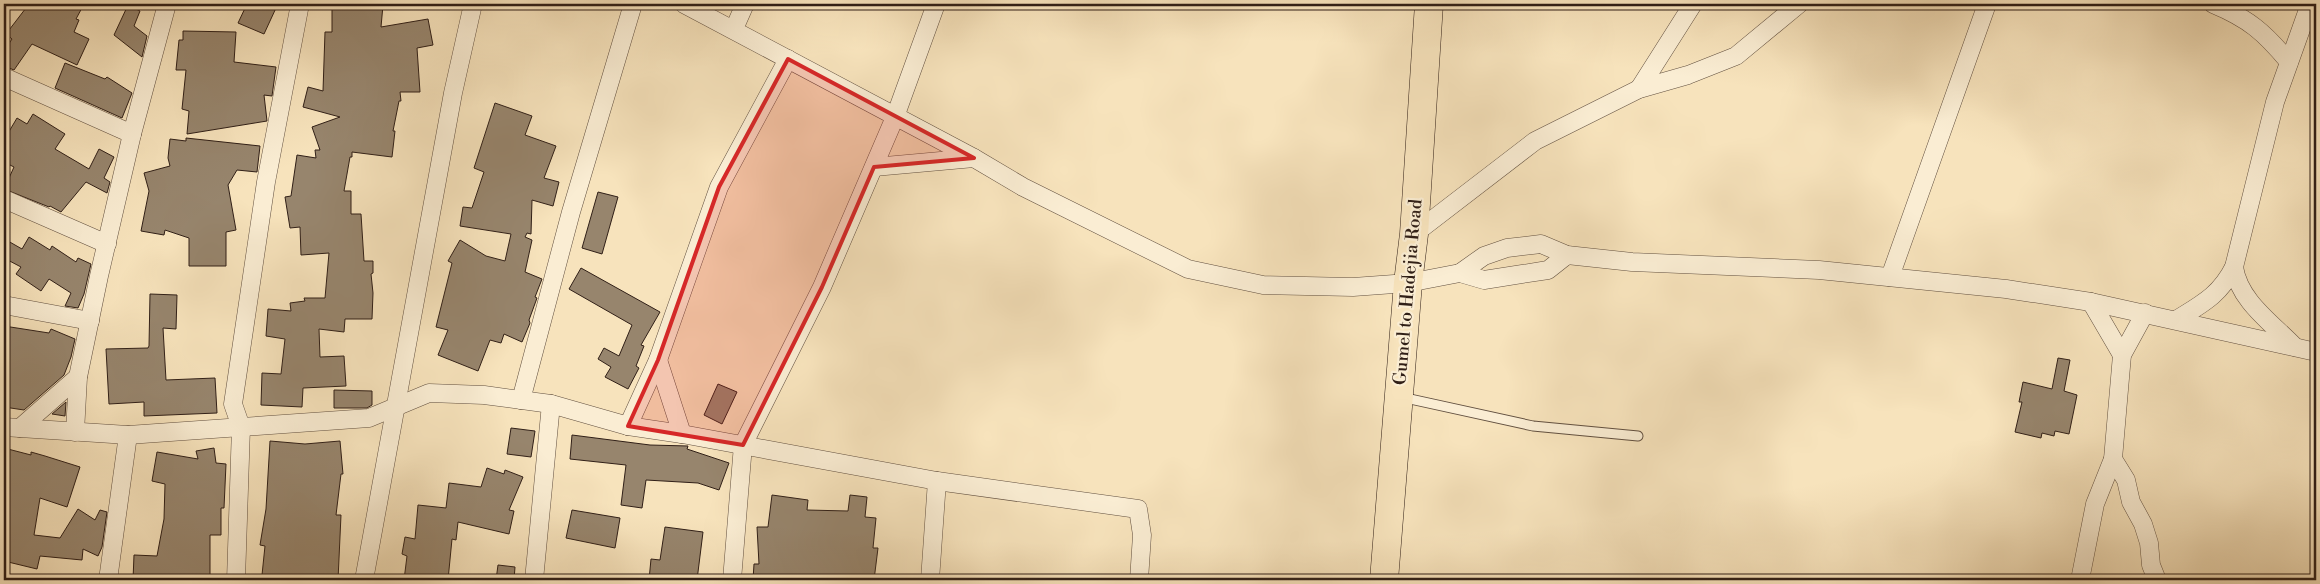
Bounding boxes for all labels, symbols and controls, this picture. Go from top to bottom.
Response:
street label: Gumel to Hadejia Road [1388,197,1428,386]

